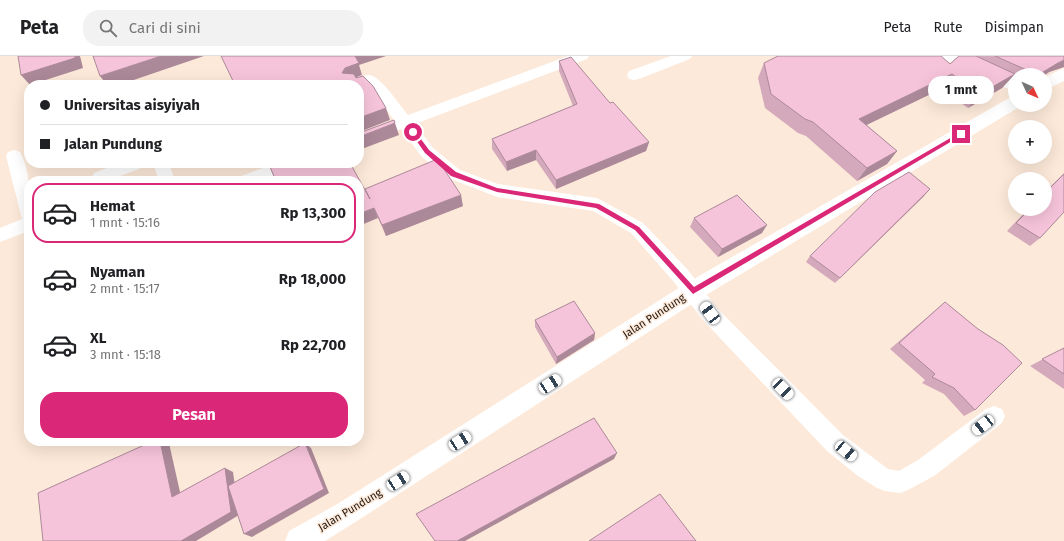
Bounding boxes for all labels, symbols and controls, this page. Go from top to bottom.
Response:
search box [83,10,363,46]
text: Peta [20,16,59,39]
icon: search [97,17,119,39]
text: Cari di sini [129,19,201,37]
text: Peta [884,19,911,36]
text: Rute [933,19,963,36]
text: Disimpan [985,19,1044,36]
north arrow [1008,68,1052,112]
map controls [1008,68,1052,216]
callout: 1 mnt [928,76,994,104]
text: 1 mnt [945,82,977,97]
text: Universitas aisyiyah [64,96,200,114]
button: + [1008,120,1052,164]
route start [404,123,422,141]
route end [952,125,970,143]
text: Jalan Pundung [64,135,162,153]
button: − [1008,172,1052,216]
icon: car [42,195,78,231]
text: Hemat [90,197,135,215]
text: Rp 13,300 [280,204,346,222]
text: 1 mnt · 15:16 [90,215,160,230]
icon: car [42,261,78,297]
text: Nyaman [90,263,145,281]
text: Rp 18,000 [279,270,346,288]
text: 2 mnt · 15:17 [90,281,160,296]
street label: Jalan Pundung [620,291,688,341]
car [698,300,722,326]
icon: car [42,327,78,363]
text: XL [90,329,106,347]
text: Rp 22,700 [281,336,346,354]
text: 3 mnt · 15:18 [90,347,161,362]
car [537,372,563,396]
car [770,376,796,402]
button: Pesan [40,392,348,438]
car [970,413,996,437]
car [447,429,473,453]
car [833,439,859,463]
car [385,469,411,493]
street label: Jalan Pundung [316,486,384,534]

